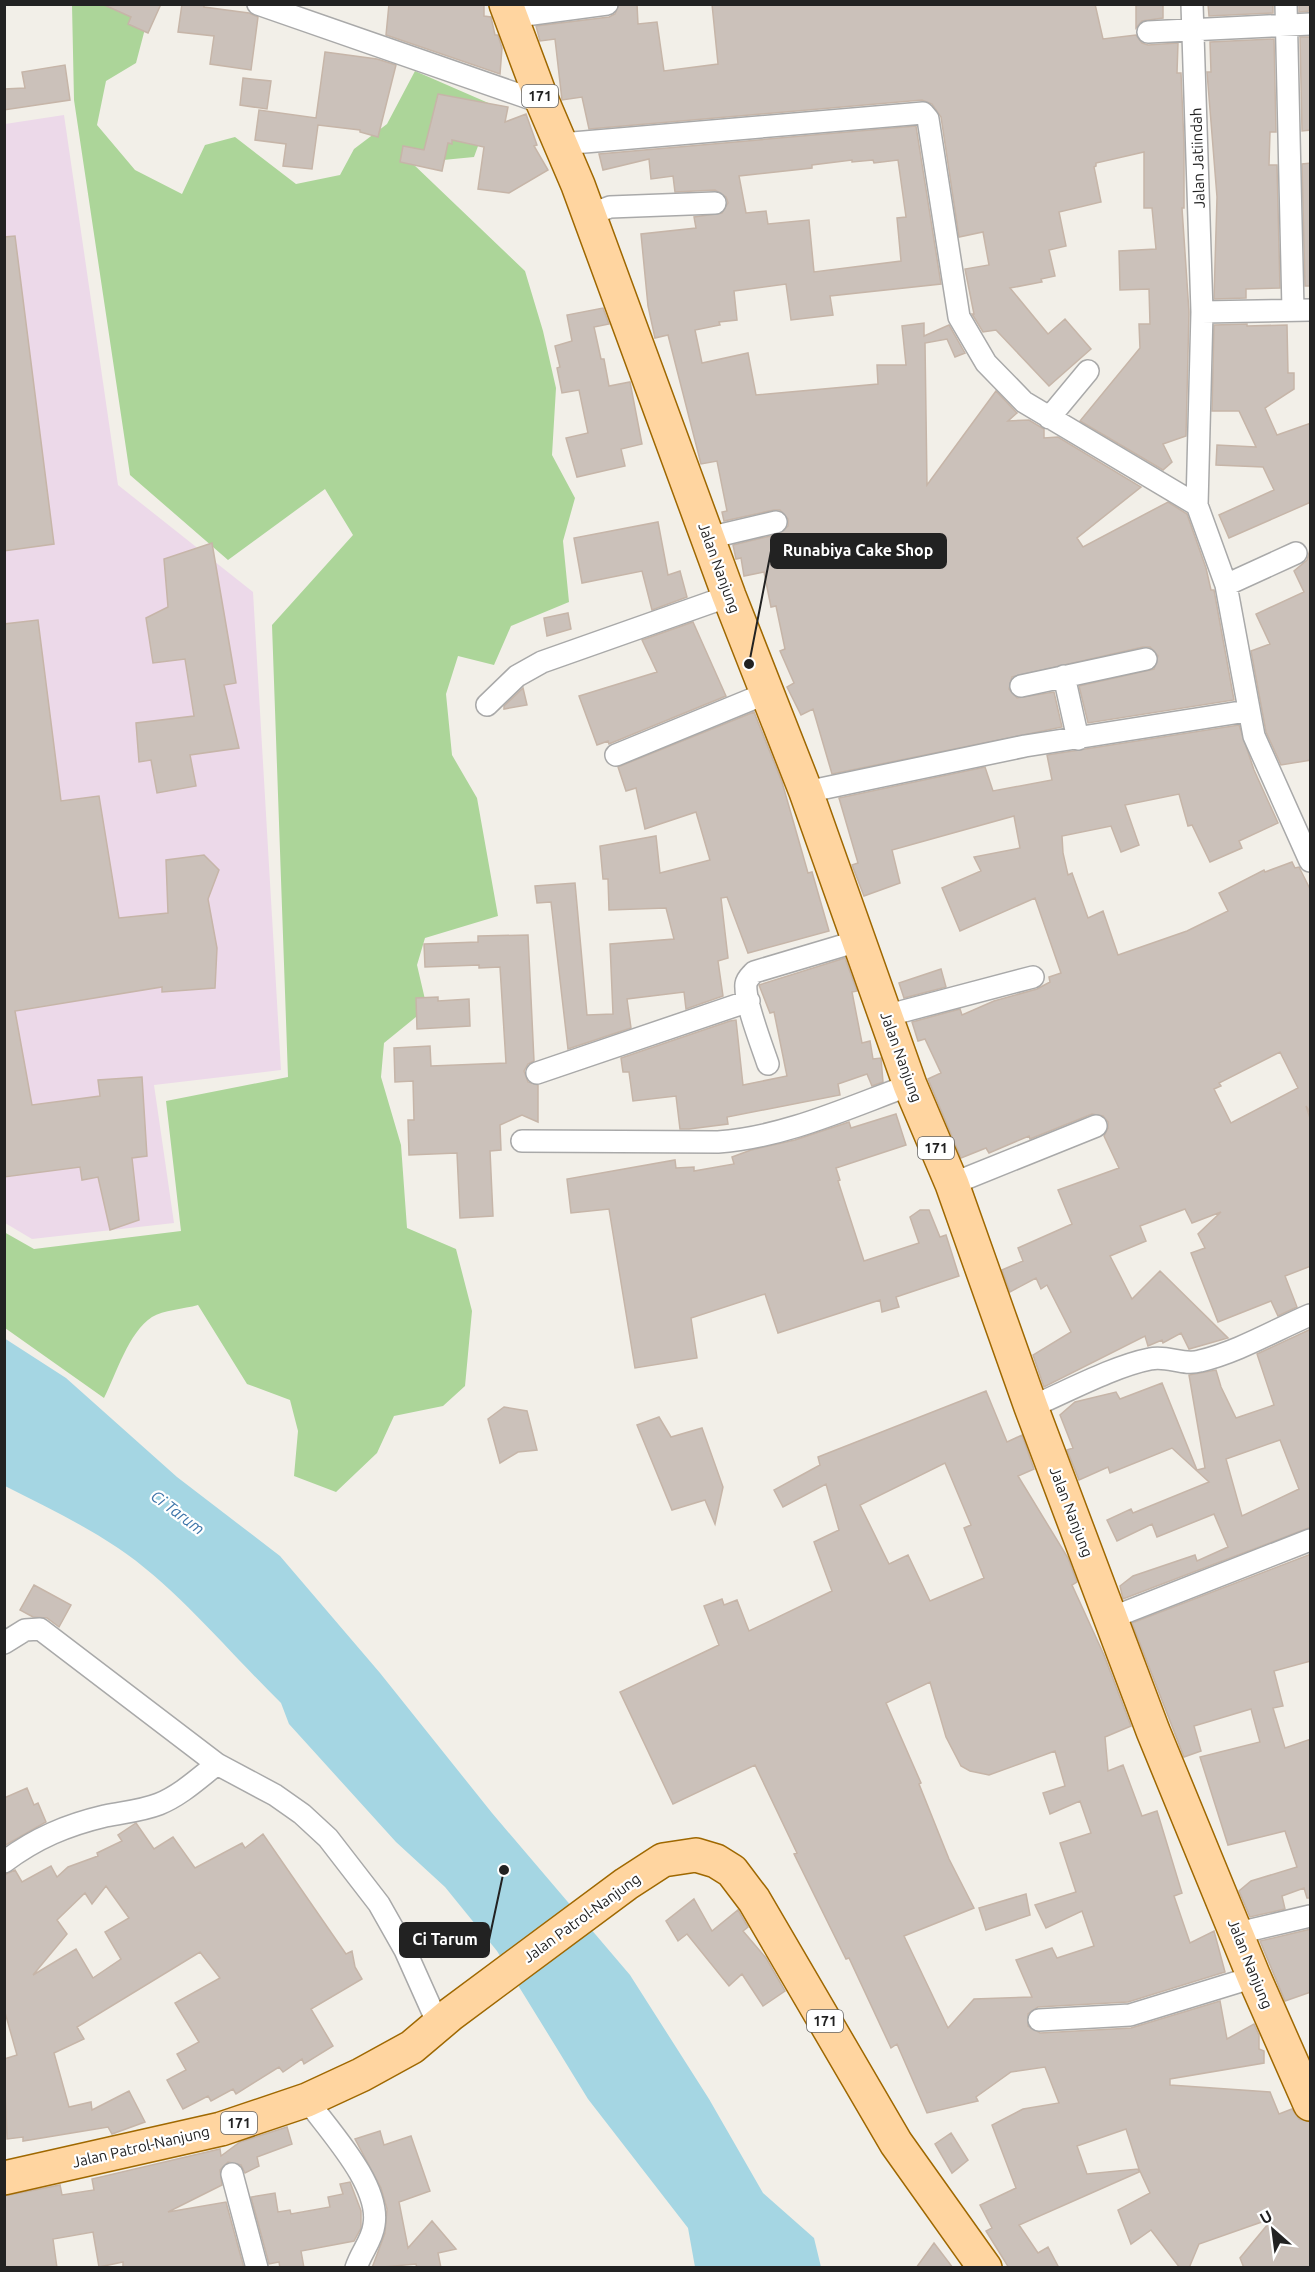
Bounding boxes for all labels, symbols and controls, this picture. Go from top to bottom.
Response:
road number: 171 [522,85,558,107]
street label: Jalan Jatiindah [1187,107,1208,209]
street label: Jalan Nanjung [695,520,744,615]
callout: Runabiya Cake Shop [771,534,946,568]
text: Runabiya Cake Shop [783,541,933,559]
street label: Jalan Nanjung [877,1009,926,1104]
road number: 171 [918,1137,954,1159]
street label: Jalan Nanjung [1046,1464,1096,1559]
water label: Ci Tarum [148,1486,208,1538]
street label: Jalan Patrol-Nanjung [520,1869,643,1966]
street label: Jalan Nanjung [1225,1917,1276,2011]
callout: Ci Tarum [400,1923,489,1957]
text: Ci Tarum [412,1930,478,1948]
road number: 171 [807,2010,843,2032]
road number: 171 [221,2112,257,2134]
street label: Jalan Patrol-Nanjung [71,2122,211,2171]
north arrow [1243,2200,1303,2260]
text: U [1257,2206,1275,2227]

